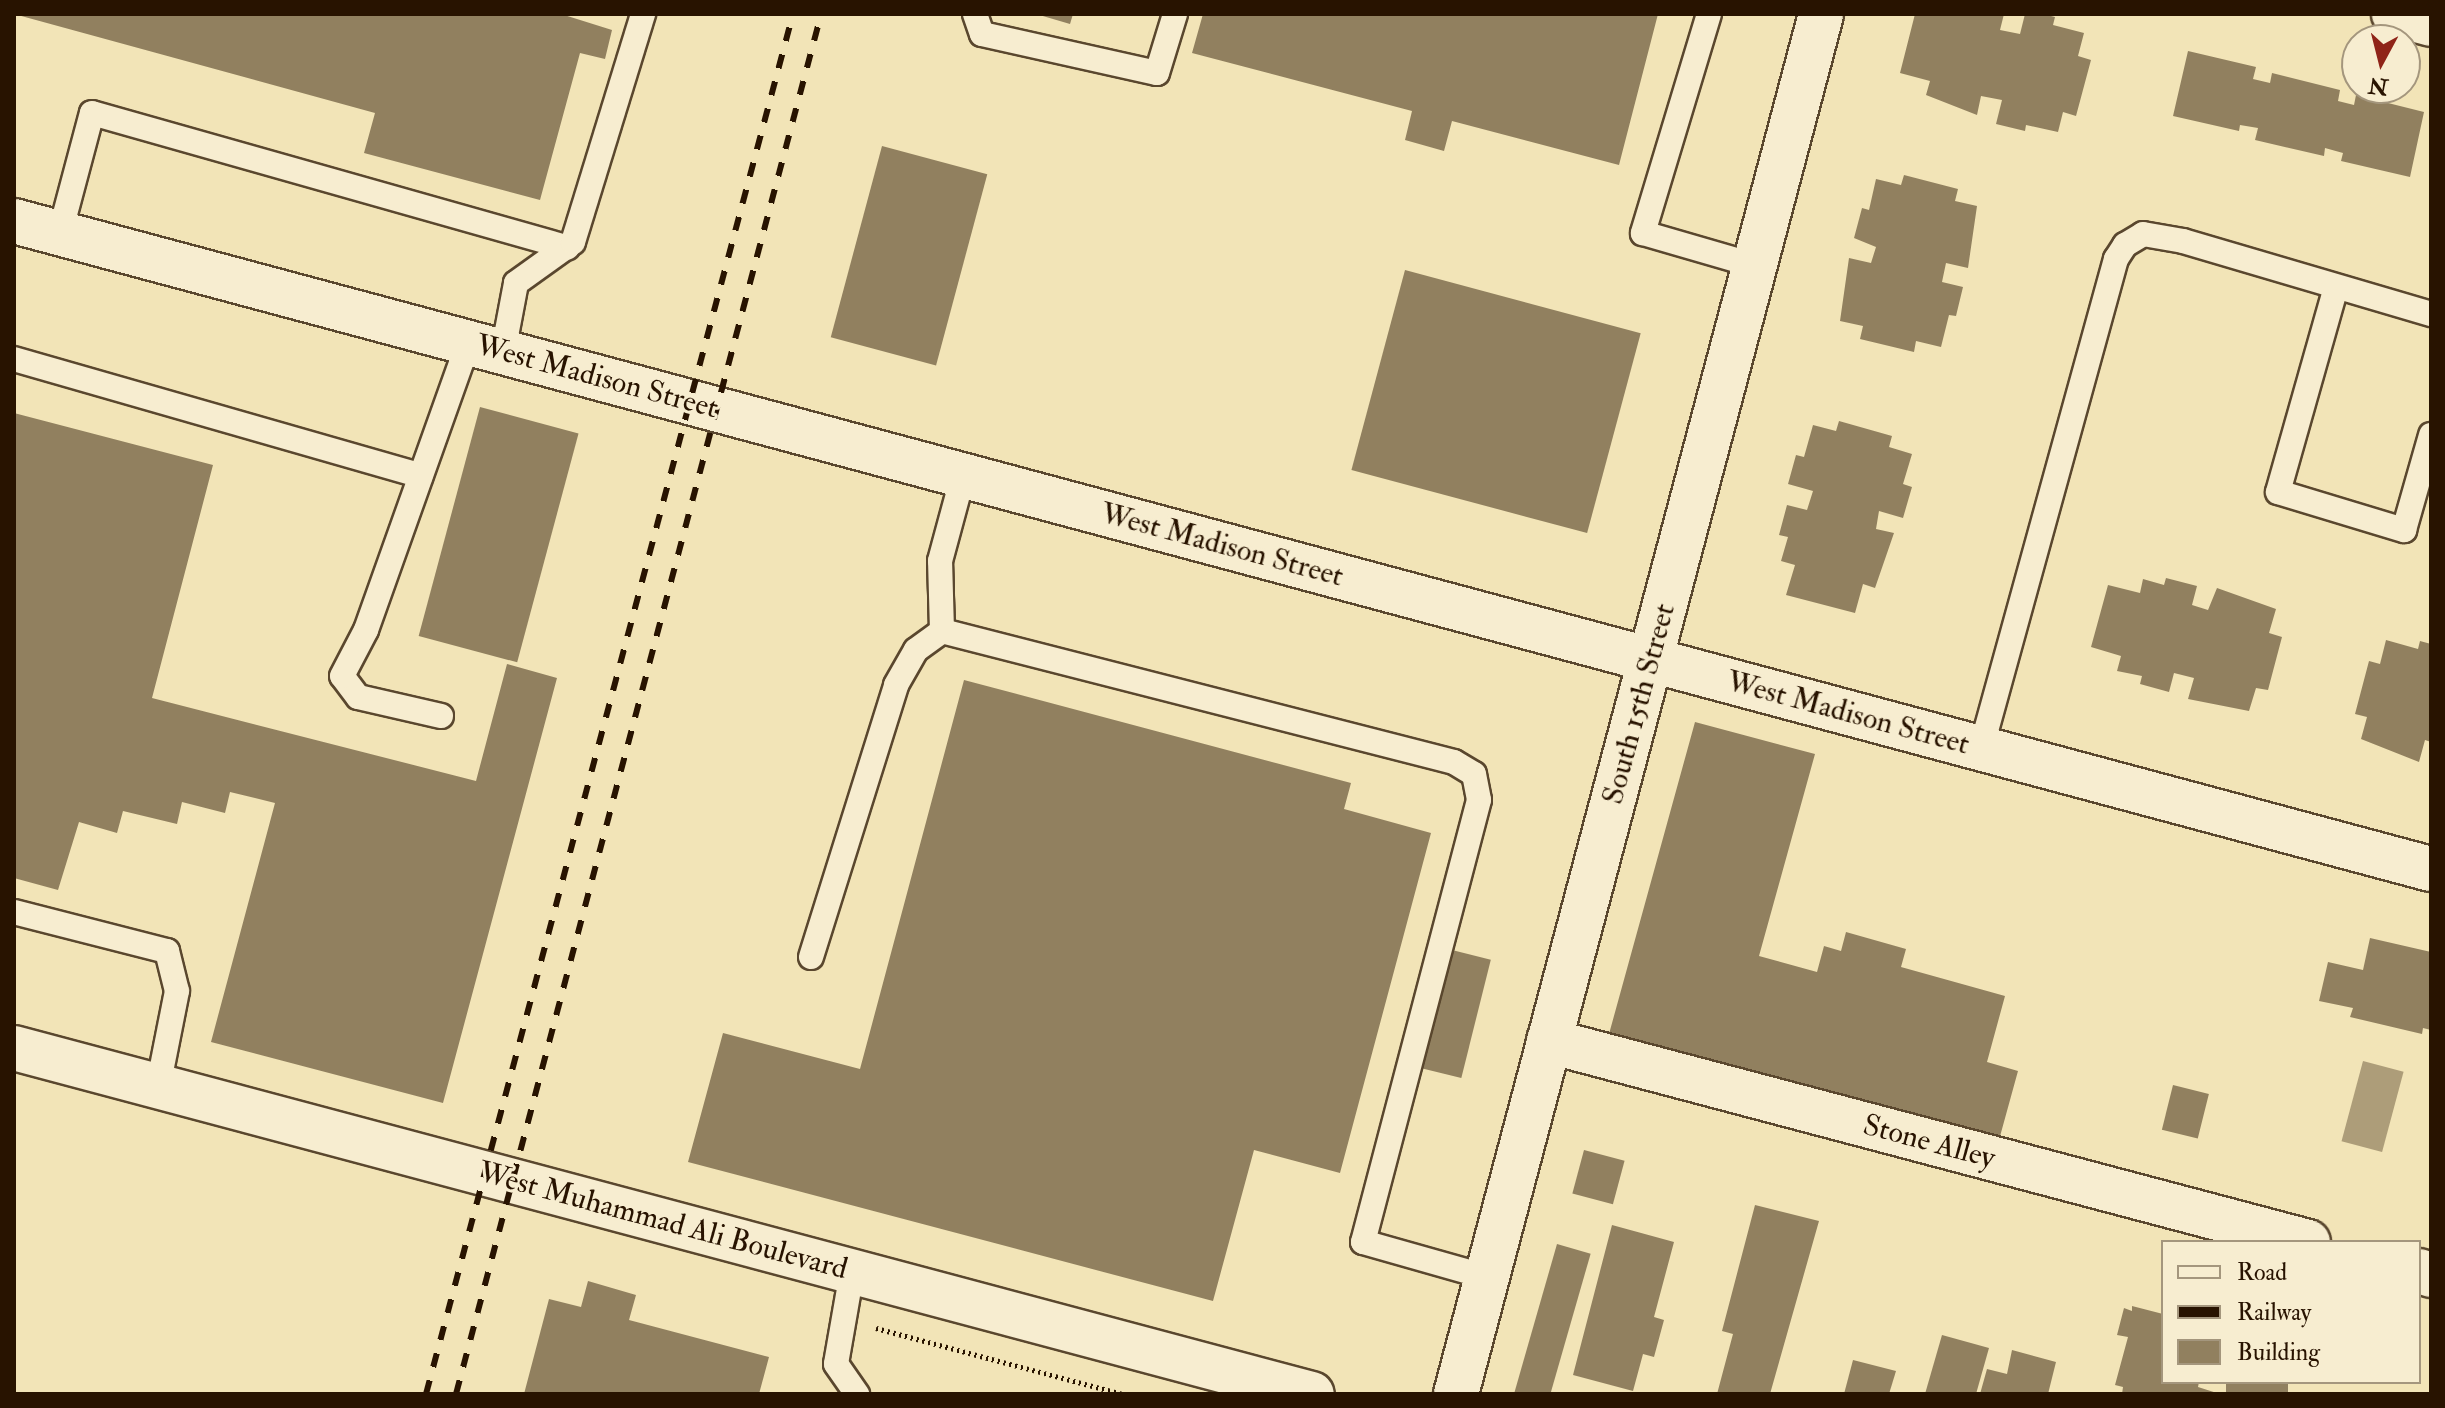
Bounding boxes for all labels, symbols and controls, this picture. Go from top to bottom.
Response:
north arrow [2341,24,2421,104]
text: N [2367,71,2390,101]
street label: West Madison Street [472,327,722,427]
street label: West Madison Street [1097,495,1347,595]
street label: South 15th Street [1595,600,1683,808]
street label: West Madison Street [1723,663,1973,763]
street label: Stone Alley [1859,1107,1999,1177]
street label: West Muhammad Ali Boulevard [475,1154,851,1288]
legend [2161,1240,2421,1384]
text: Road [2237,1257,2287,1288]
text: Railway [2237,1297,2311,1328]
text: Building [2237,1337,2320,1368]

